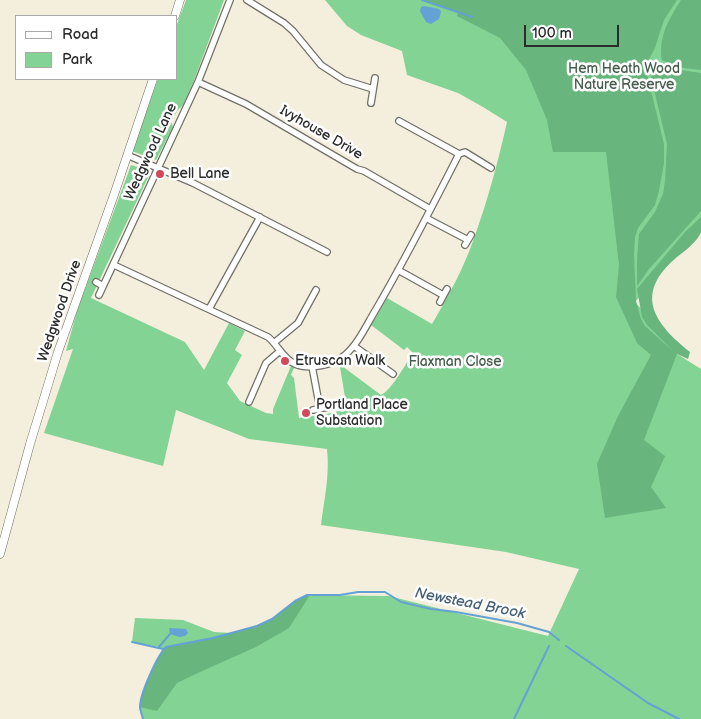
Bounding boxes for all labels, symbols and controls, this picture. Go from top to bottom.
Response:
legend [15,15,178,80]
scale bar [526,15,621,47]
text: 100 m [532,24,572,43]
text: Road [62,25,98,44]
text: Park [62,50,92,69]
park label: Hem Heath Wood Nature Reserve [568,61,680,94]
street label: Wedgwood Lane [121,101,181,203]
street label: Ivyhouse Drive [277,102,365,164]
place label: Bell Lane [170,166,230,182]
marker: Bell Lane [154,168,166,180]
street label: Wedgwood Drive [35,258,85,364]
place label: Etruscan Walk [295,353,385,369]
park label: Flaxman Close [408,354,502,370]
marker: Etruscan Walk [279,355,291,367]
place label: Portland Place Substation [316,397,408,430]
marker: Portland Place Substation [300,407,312,419]
water label: Newstead Brook [413,584,527,624]

